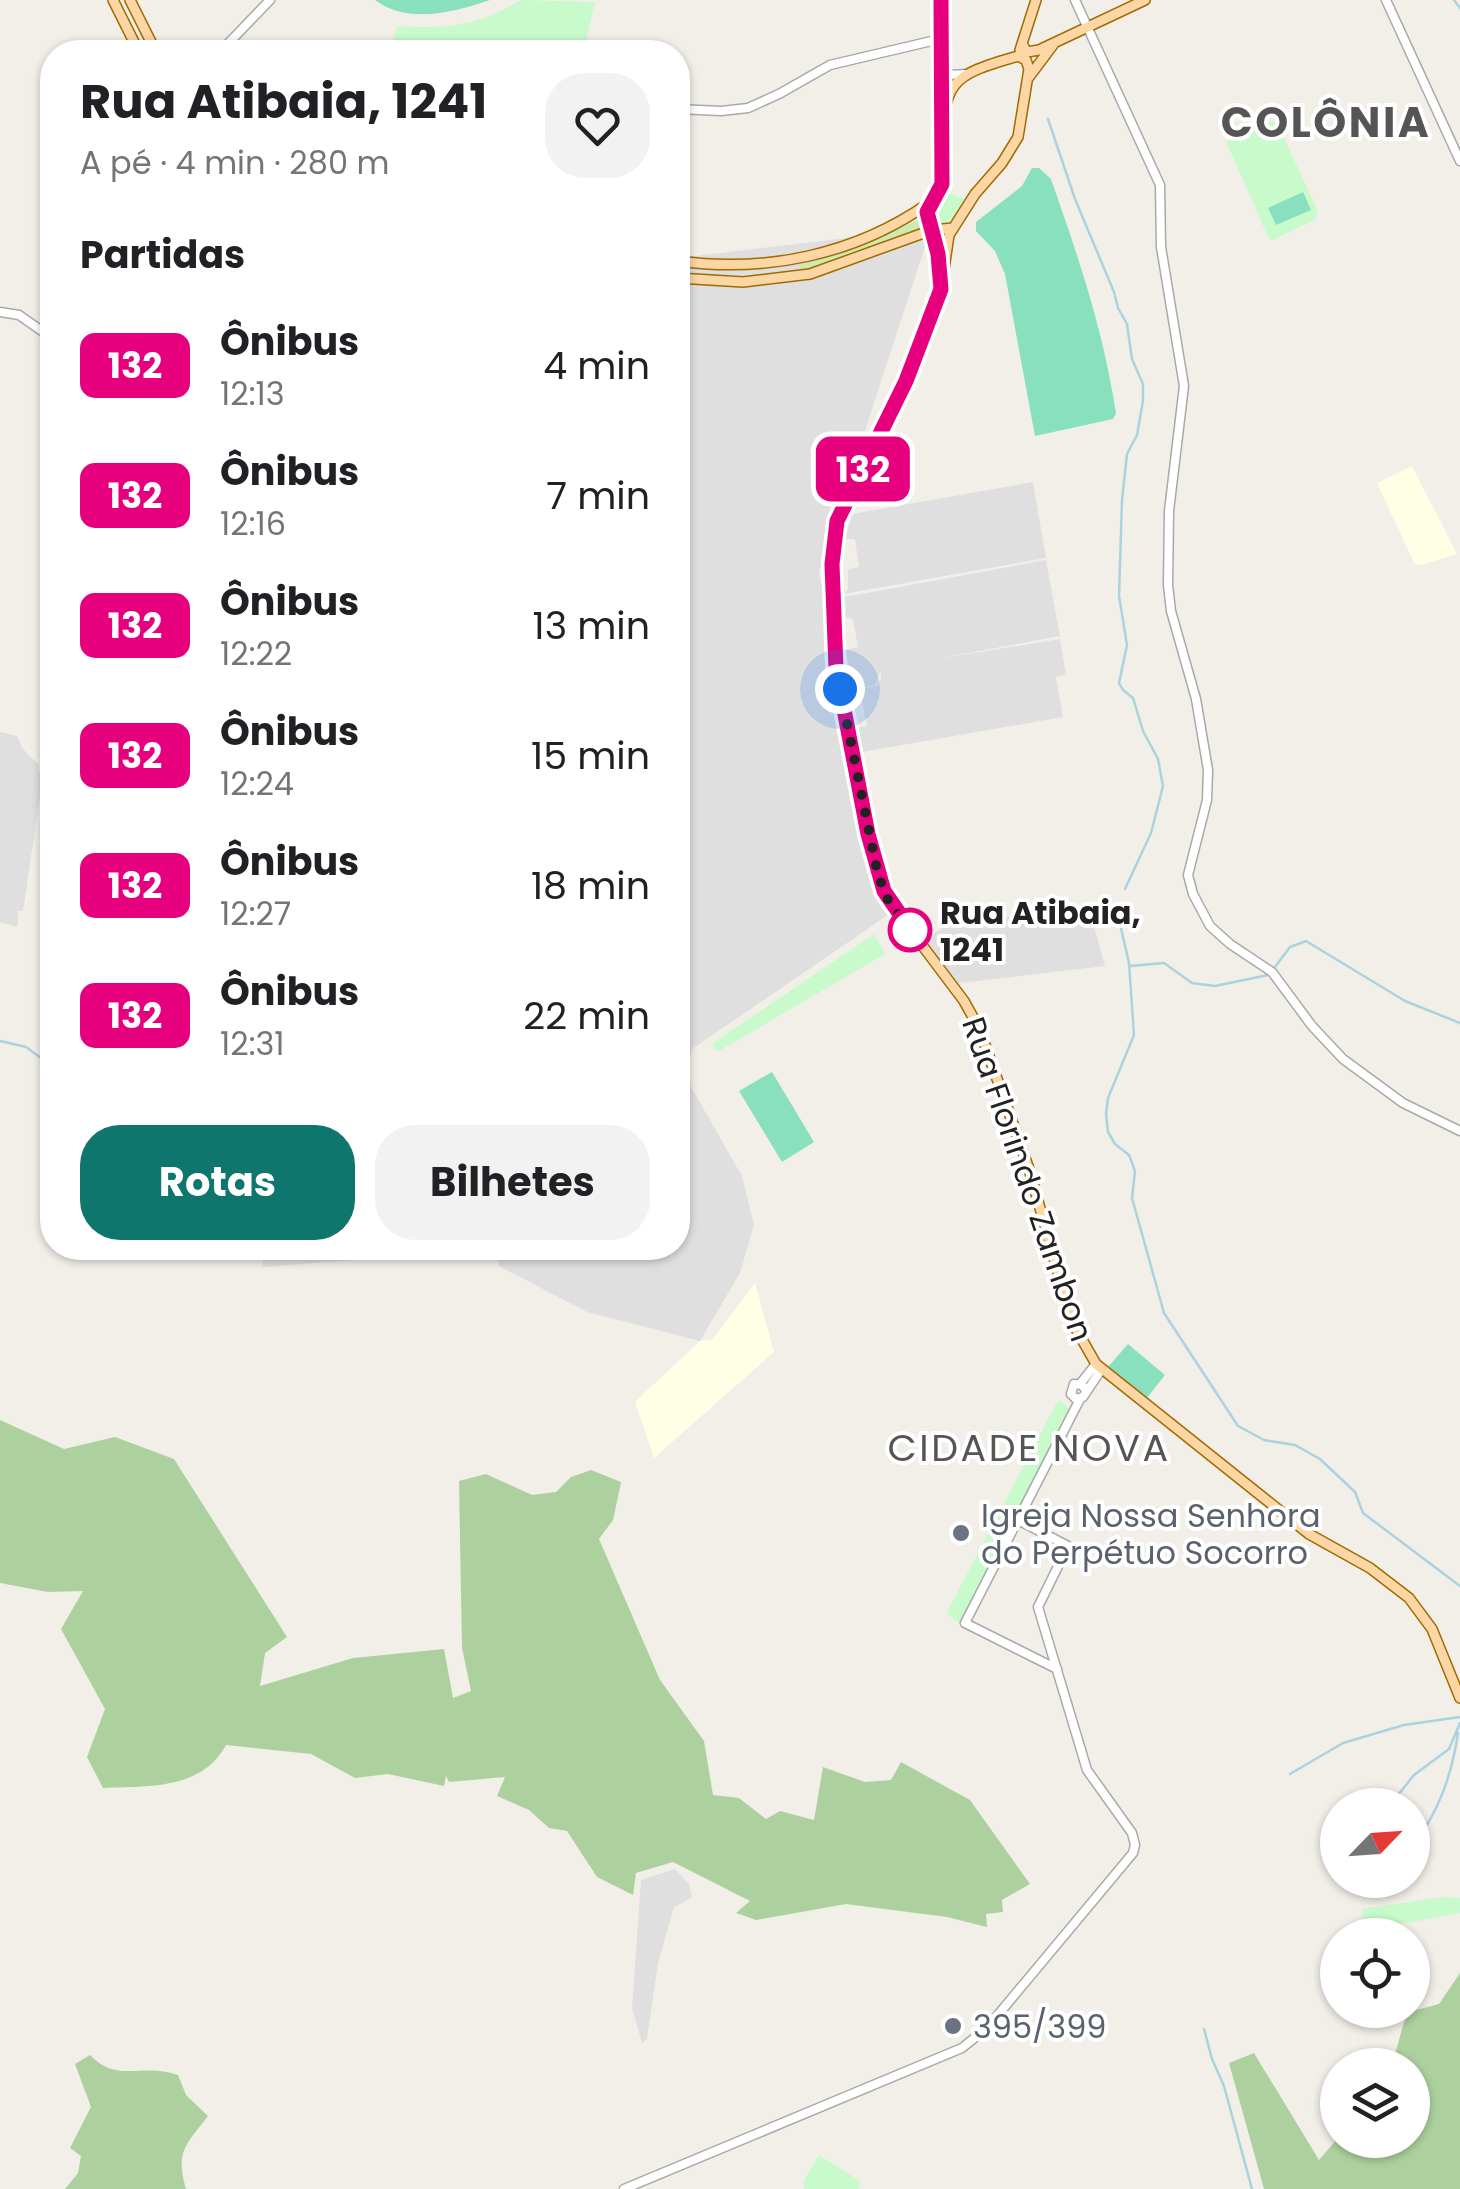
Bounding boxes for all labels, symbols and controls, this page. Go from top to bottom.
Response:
text: Rua Atibaia, 1241 [80,68,487,135]
button: heart [545,73,650,178]
district label: COLÔNIA [1221,93,1431,152]
text: A pé · 4 min · 280 m [80,140,390,185]
text: Partidas [80,228,245,281]
text: Ônibus [220,315,359,368]
text: 4 min [543,339,650,392]
text: 132 [108,341,162,390]
text: 12:13 [220,371,285,416]
line badge: 132 [806,436,920,502]
text: Ônibus [220,445,359,498]
text: 132 [836,445,890,494]
text: 7 min [546,469,650,522]
text: 132 [108,471,162,520]
text: 12:16 [220,501,286,546]
text: Ônibus [220,575,359,628]
text: 13 min [533,599,650,652]
text: 132 [108,601,162,650]
text: 12:22 [220,631,292,676]
your location [815,664,865,714]
text: Ônibus [220,705,359,758]
text: 15 min [531,729,650,782]
text: 132 [108,731,162,780]
text: 12:24 [220,761,294,806]
text: Ônibus [220,835,359,888]
text: 18 min [531,859,650,912]
text: 132 [108,861,162,910]
place label: Rua Atibaia, 1241 [940,890,1141,972]
text: 12:27 [220,891,291,936]
marker: Rua Atibaia, 1241 [889,909,931,951]
text: Ônibus [220,965,359,1018]
text: 22 min [523,989,650,1042]
text: 132 [108,991,162,1040]
street label: Rua Florindo Zambon [951,1011,1105,1347]
text: 12:31 [220,1021,285,1066]
button: Rotas [80,1125,355,1240]
button: Bilhetes [375,1125,650,1240]
district label: CIDADE NOVA [887,1421,1171,1474]
place label: Igreja Nossa Senhora do Perpétuo Socorro [981,1493,1321,1575]
marker: Igreja Nossa Senhora do Perpétuo Socorro [950,1522,972,1544]
north arrow [1320,1788,1430,1898]
map controls [1320,1788,1430,2158]
button: locate [1320,1918,1430,2028]
place label: 395/399 [973,2004,1107,2049]
marker: 395/399 [942,2015,964,2037]
button: layers [1320,2048,1430,2158]

